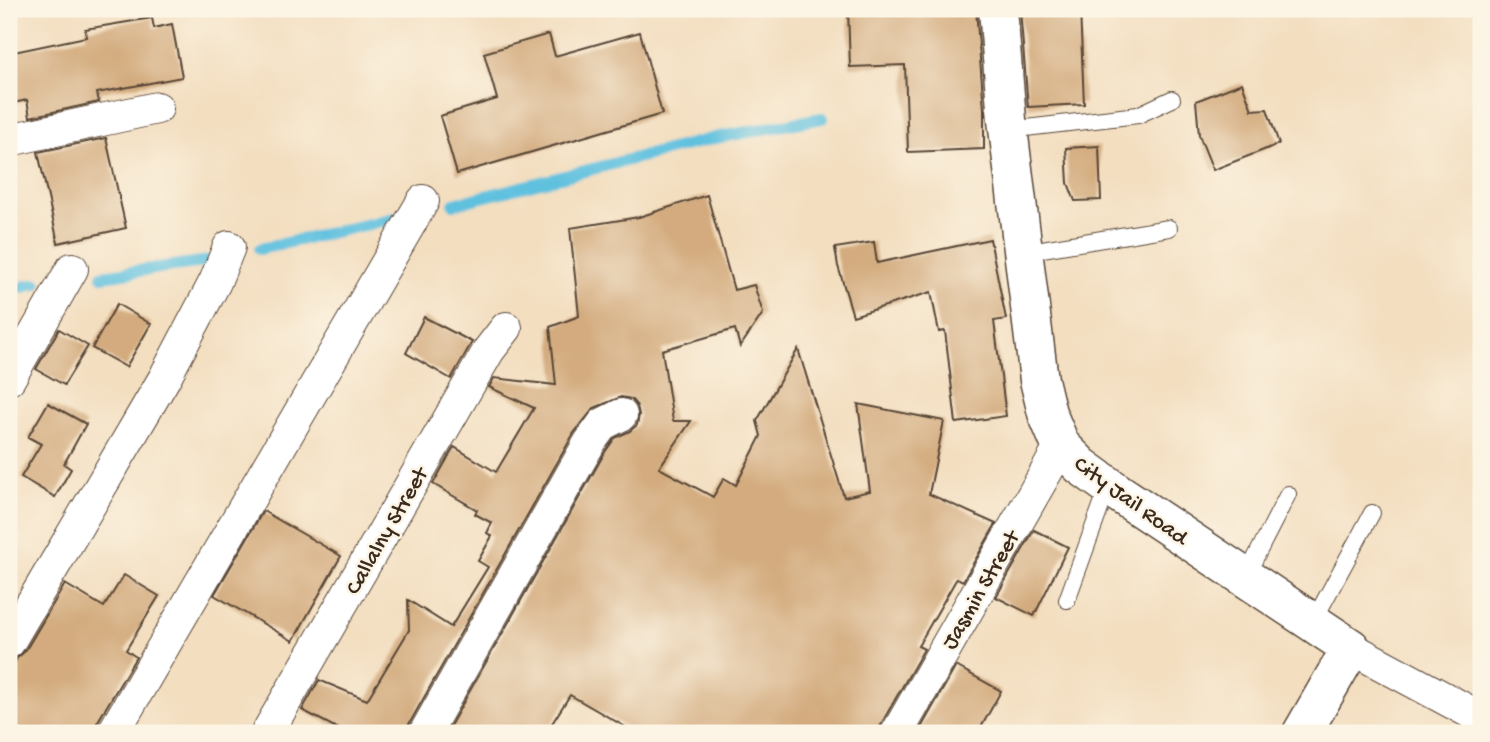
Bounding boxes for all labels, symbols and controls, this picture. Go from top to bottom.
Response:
street label: City Jail Road [1068,451,1193,553]
street label: Callalny Street [341,462,436,600]
street label: Jasmin Street [937,525,1028,655]

